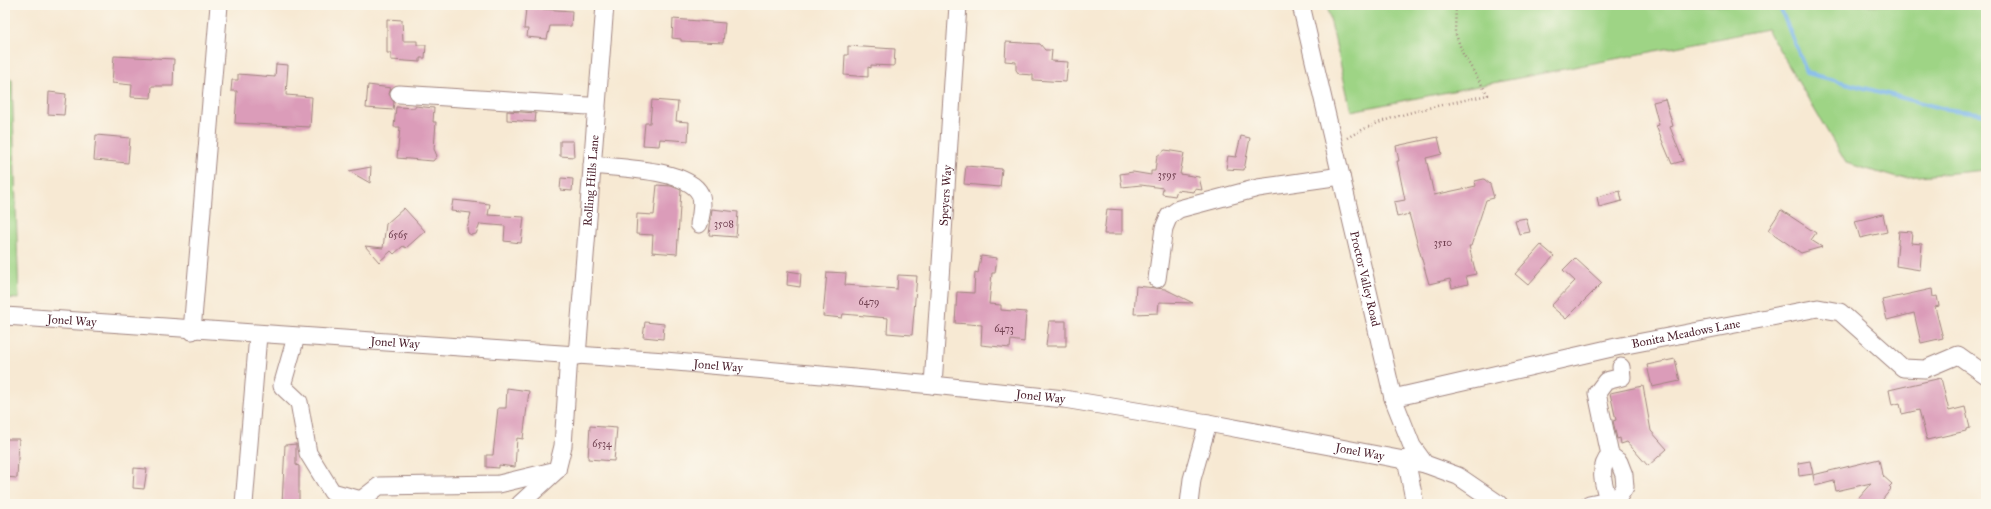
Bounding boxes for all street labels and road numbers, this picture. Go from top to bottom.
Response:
street label: Rolling Hills Lane [580,134,602,227]
street label: Speyers Way [936,164,954,226]
street label: Proctor Valley Road [1347,229,1383,328]
street label: Jonel Way [45,312,97,329]
street label: Bonita Meadows Lane [1630,316,1742,351]
street label: Jonel Way [368,334,421,351]
street label: Jonel Way [691,356,744,375]
street label: Jonel Way [1013,387,1066,406]
street label: Jonel Way [1332,440,1386,463]

